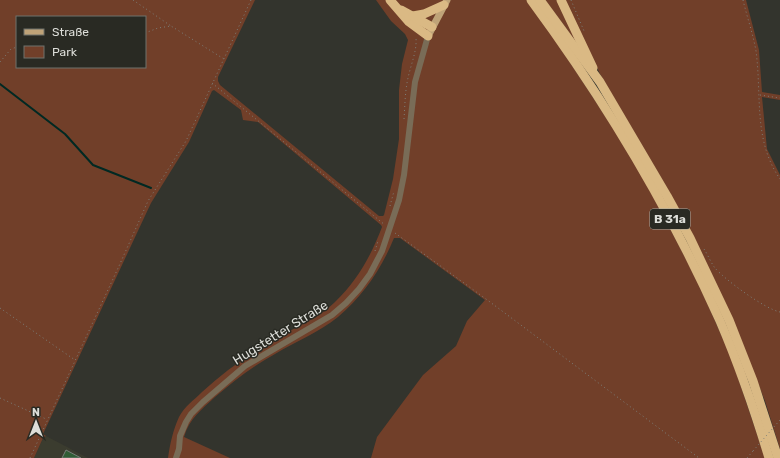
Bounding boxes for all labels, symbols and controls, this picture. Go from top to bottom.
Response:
legend [16,16,146,68]
text: Straße [52,25,89,39]
text: Park [52,45,78,59]
road number: B 31a [650,209,690,229]
street label: Hugstetter Straße [230,297,331,369]
north arrow [16,402,56,442]
text: N [32,406,40,419]

